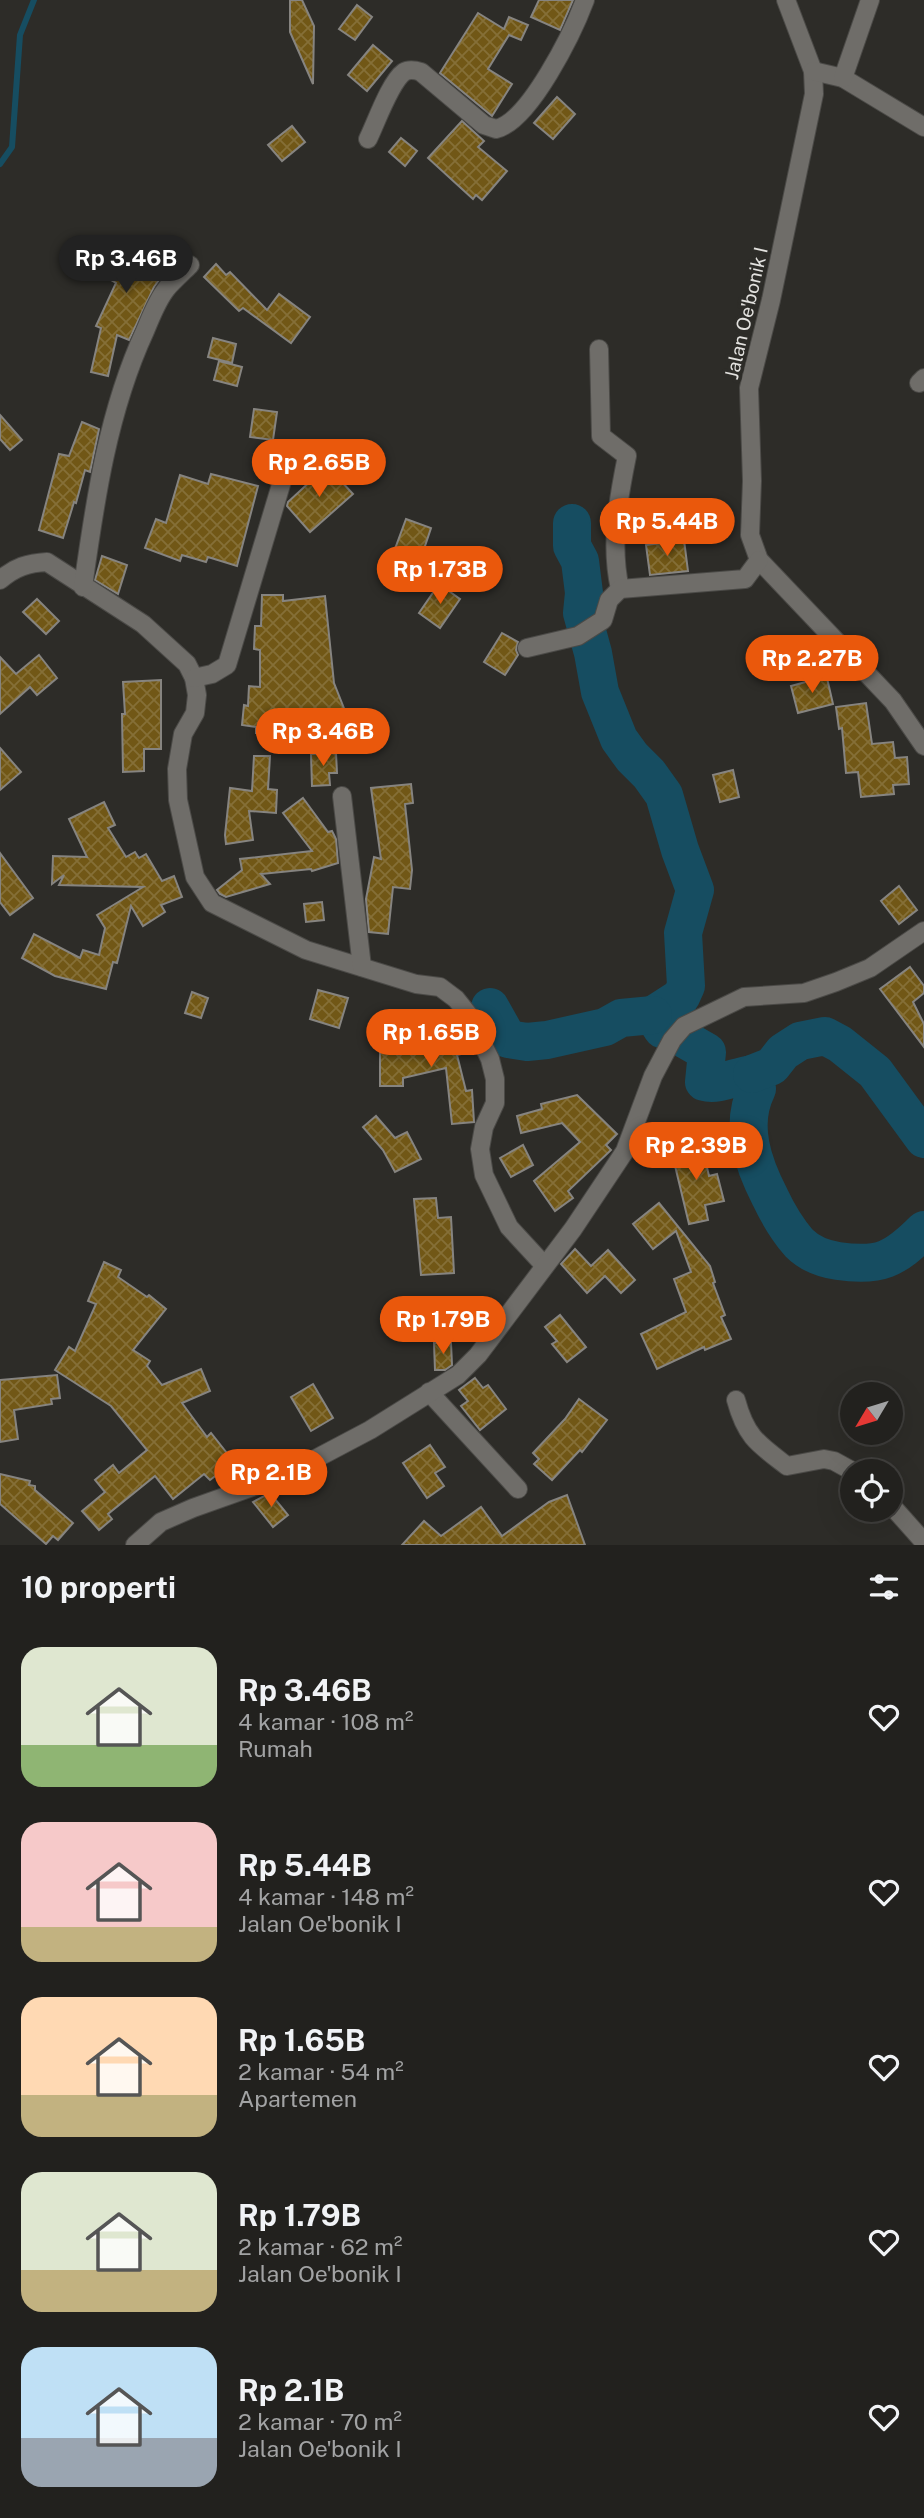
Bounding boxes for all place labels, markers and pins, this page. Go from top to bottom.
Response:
pin: Rp 3.46B [54,236,198,295]
pin: Rp 2.65B [247,440,391,499]
pin: Rp 5.44B [595,498,739,558]
pin: Rp 1.73B [368,546,512,606]
pin: Rp 2.27B [740,636,884,695]
pin: Rp 3.46B [251,708,395,768]
pin: Rp 1.65B [359,1010,503,1069]
pin: Rp 2.39B [624,1122,768,1182]
pin: Rp 1.79B [371,1296,515,1356]
pin: Rp 2.1B [206,1450,336,1509]

